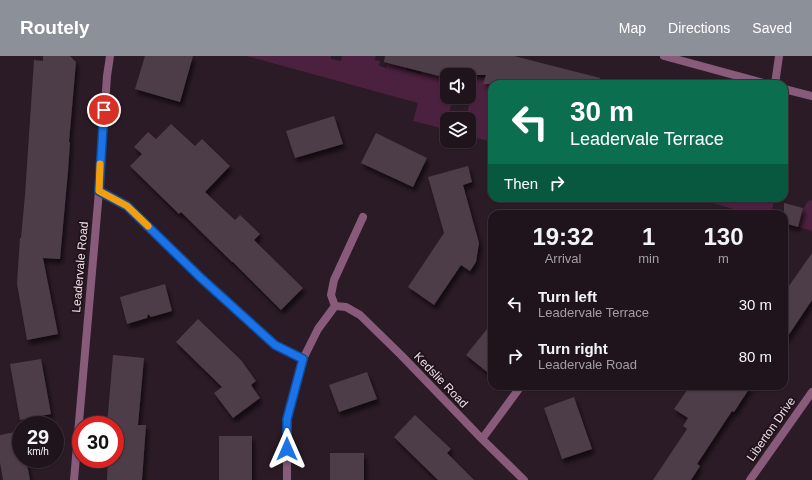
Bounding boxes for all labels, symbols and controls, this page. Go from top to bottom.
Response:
text: Routely [20,17,90,38]
text: Map [619,20,646,36]
text: Directions [668,20,730,36]
text: Saved [752,20,792,36]
map controls [440,68,476,148]
button: sound [440,68,476,104]
pin [87,93,121,127]
icon: left [504,96,556,148]
text: 30 m [570,96,634,127]
icon: arrive [93,99,115,121]
button: layers [440,112,476,148]
text: Leadervale Terrace [570,129,724,149]
icon: right [546,172,568,194]
text: Then [504,175,538,192]
street label: Leadervale Road [69,221,91,313]
text: 19:32 [532,223,594,250]
text: 1 [642,223,655,250]
text: 130 [704,223,744,250]
text: Arrival [545,251,582,266]
text: min [638,251,659,266]
text: m [718,251,729,266]
text: Turn left [538,288,597,305]
icon: left [504,293,526,315]
text: 30 m [739,296,772,313]
text: Leadervale Terrace [538,305,649,320]
text: Turn right [538,340,608,357]
icon: right [504,345,526,367]
text: 80 m [739,348,772,365]
street label: Kedslie Road [411,349,471,411]
text: Leadervale Road [538,357,637,372]
street label: Liberton Drive [744,394,798,464]
speed limit sign: 30 [72,416,124,468]
text: 29 [27,426,49,448]
position arrow [266,428,308,470]
text: km/h [27,446,49,457]

